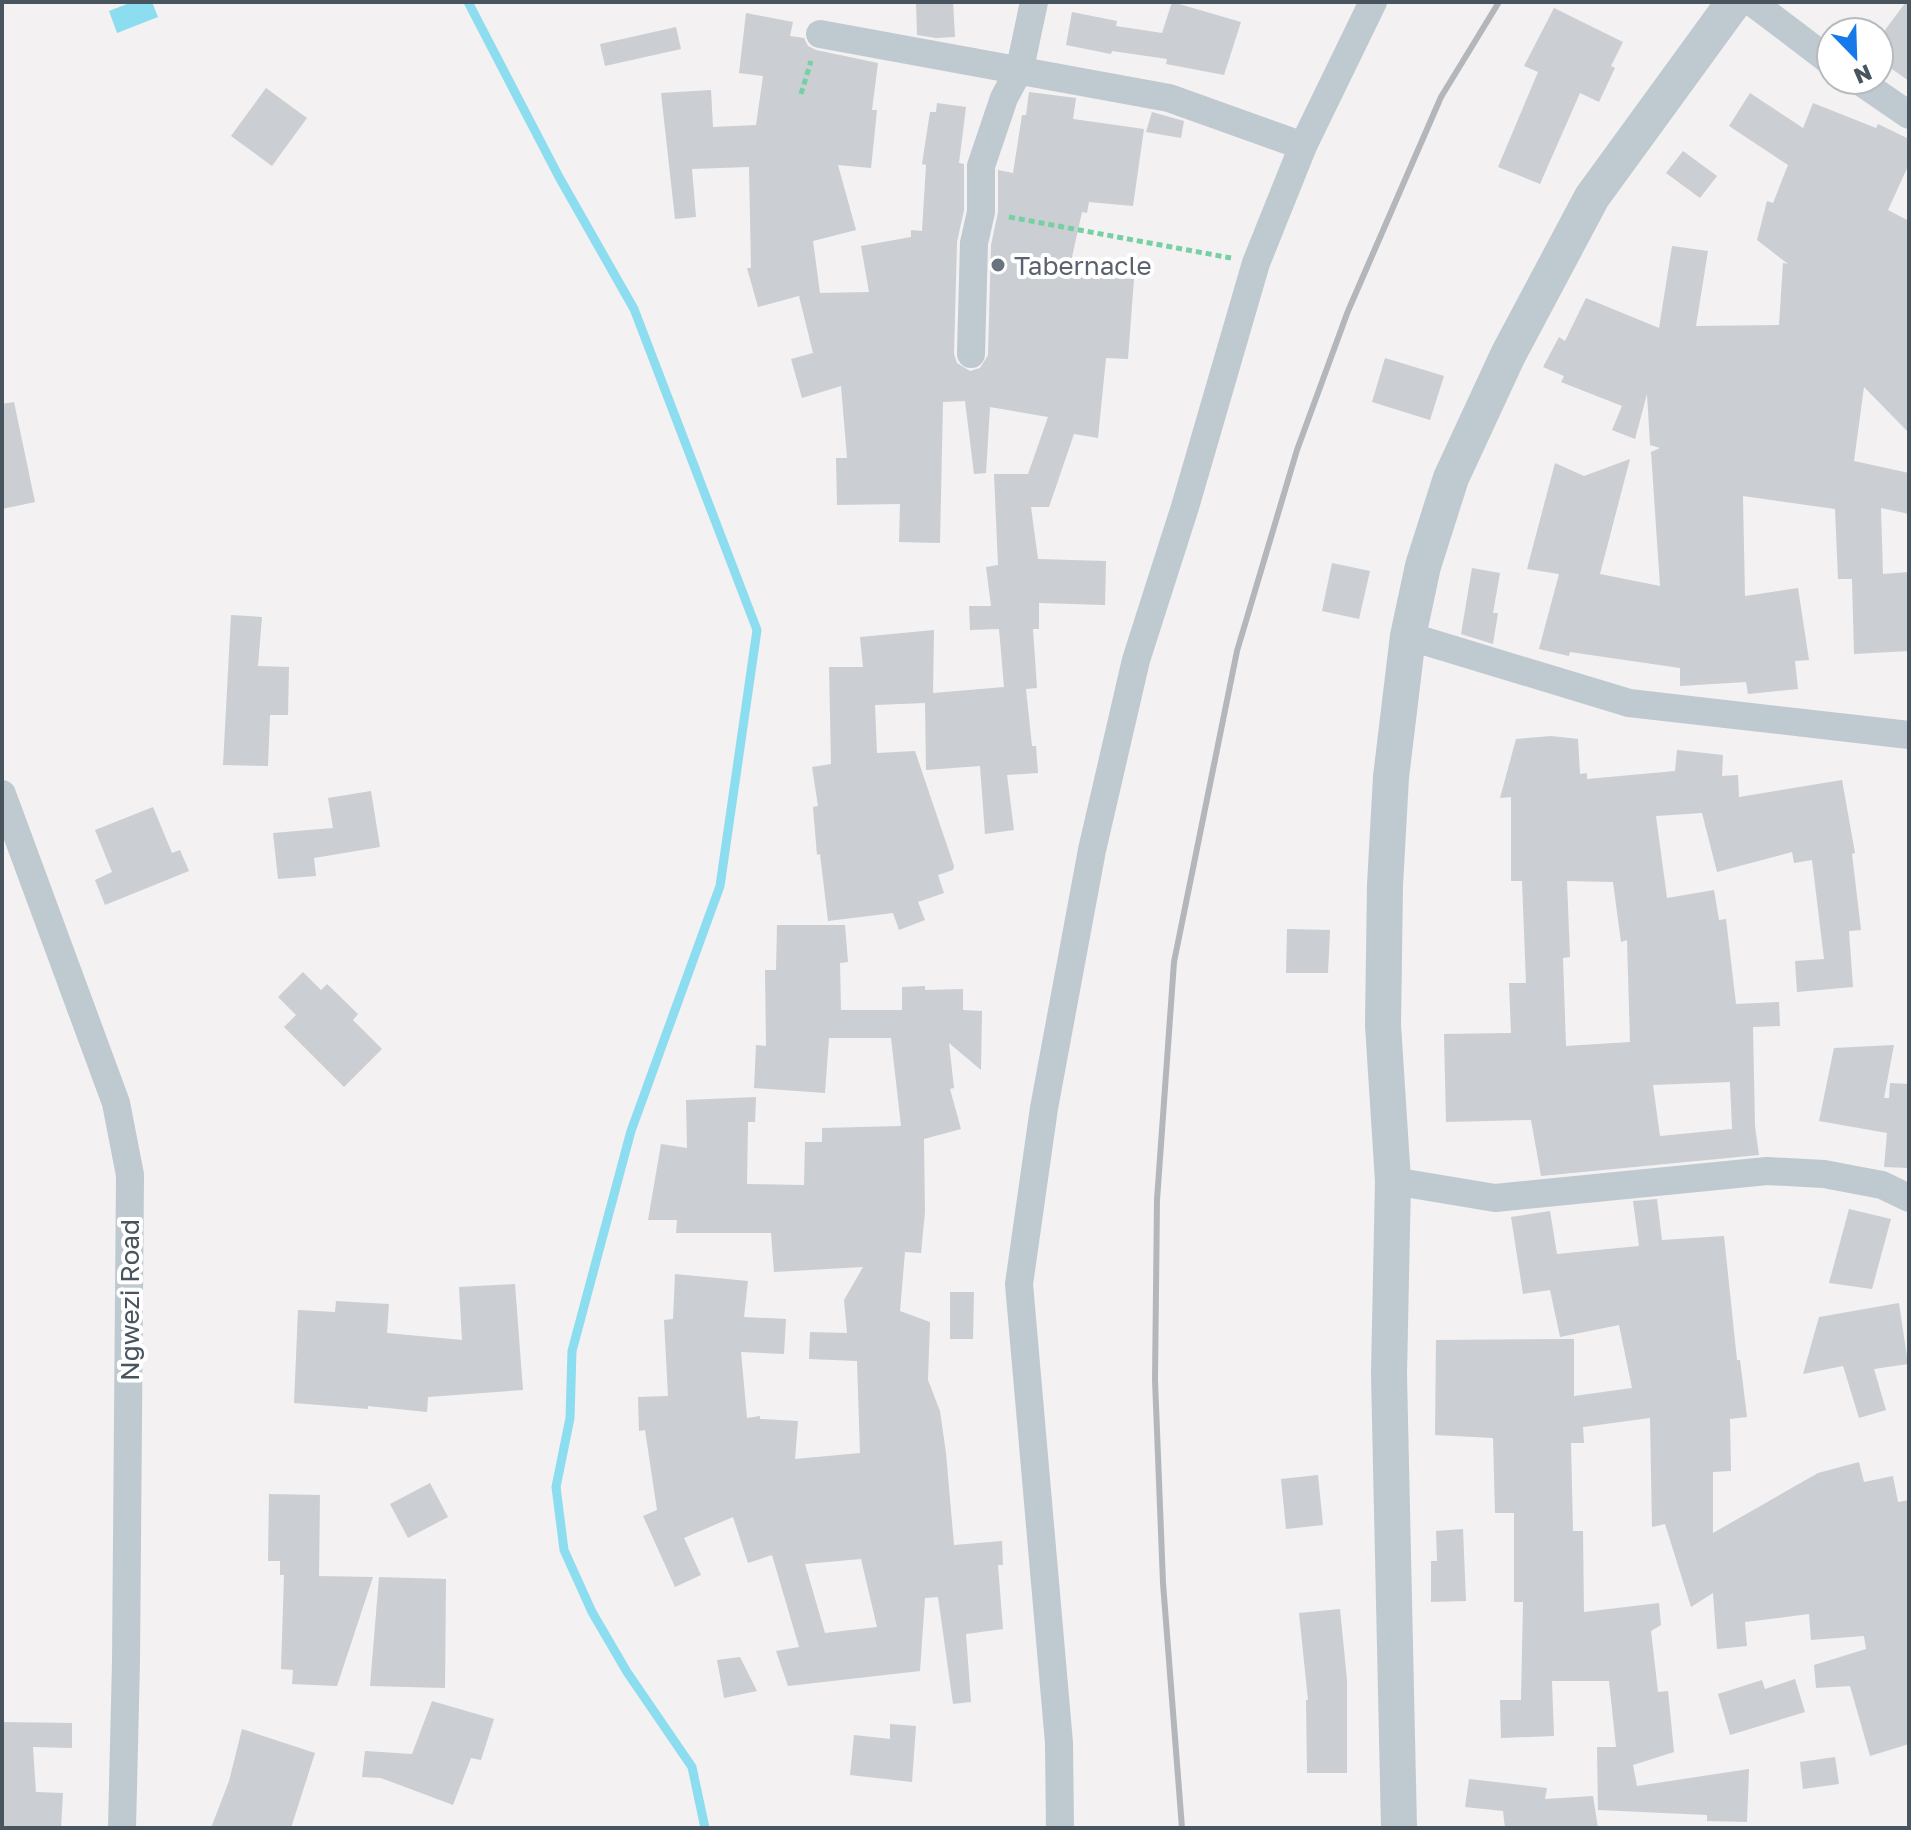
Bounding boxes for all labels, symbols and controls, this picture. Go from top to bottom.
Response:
north arrow [1815,16,1895,96]
text: N [1850,59,1876,91]
place label: Tabernacle [1014,250,1152,281]
marker: Tabernacle [989,256,1007,274]
street label: Ngwezi Road [114,1219,145,1381]

